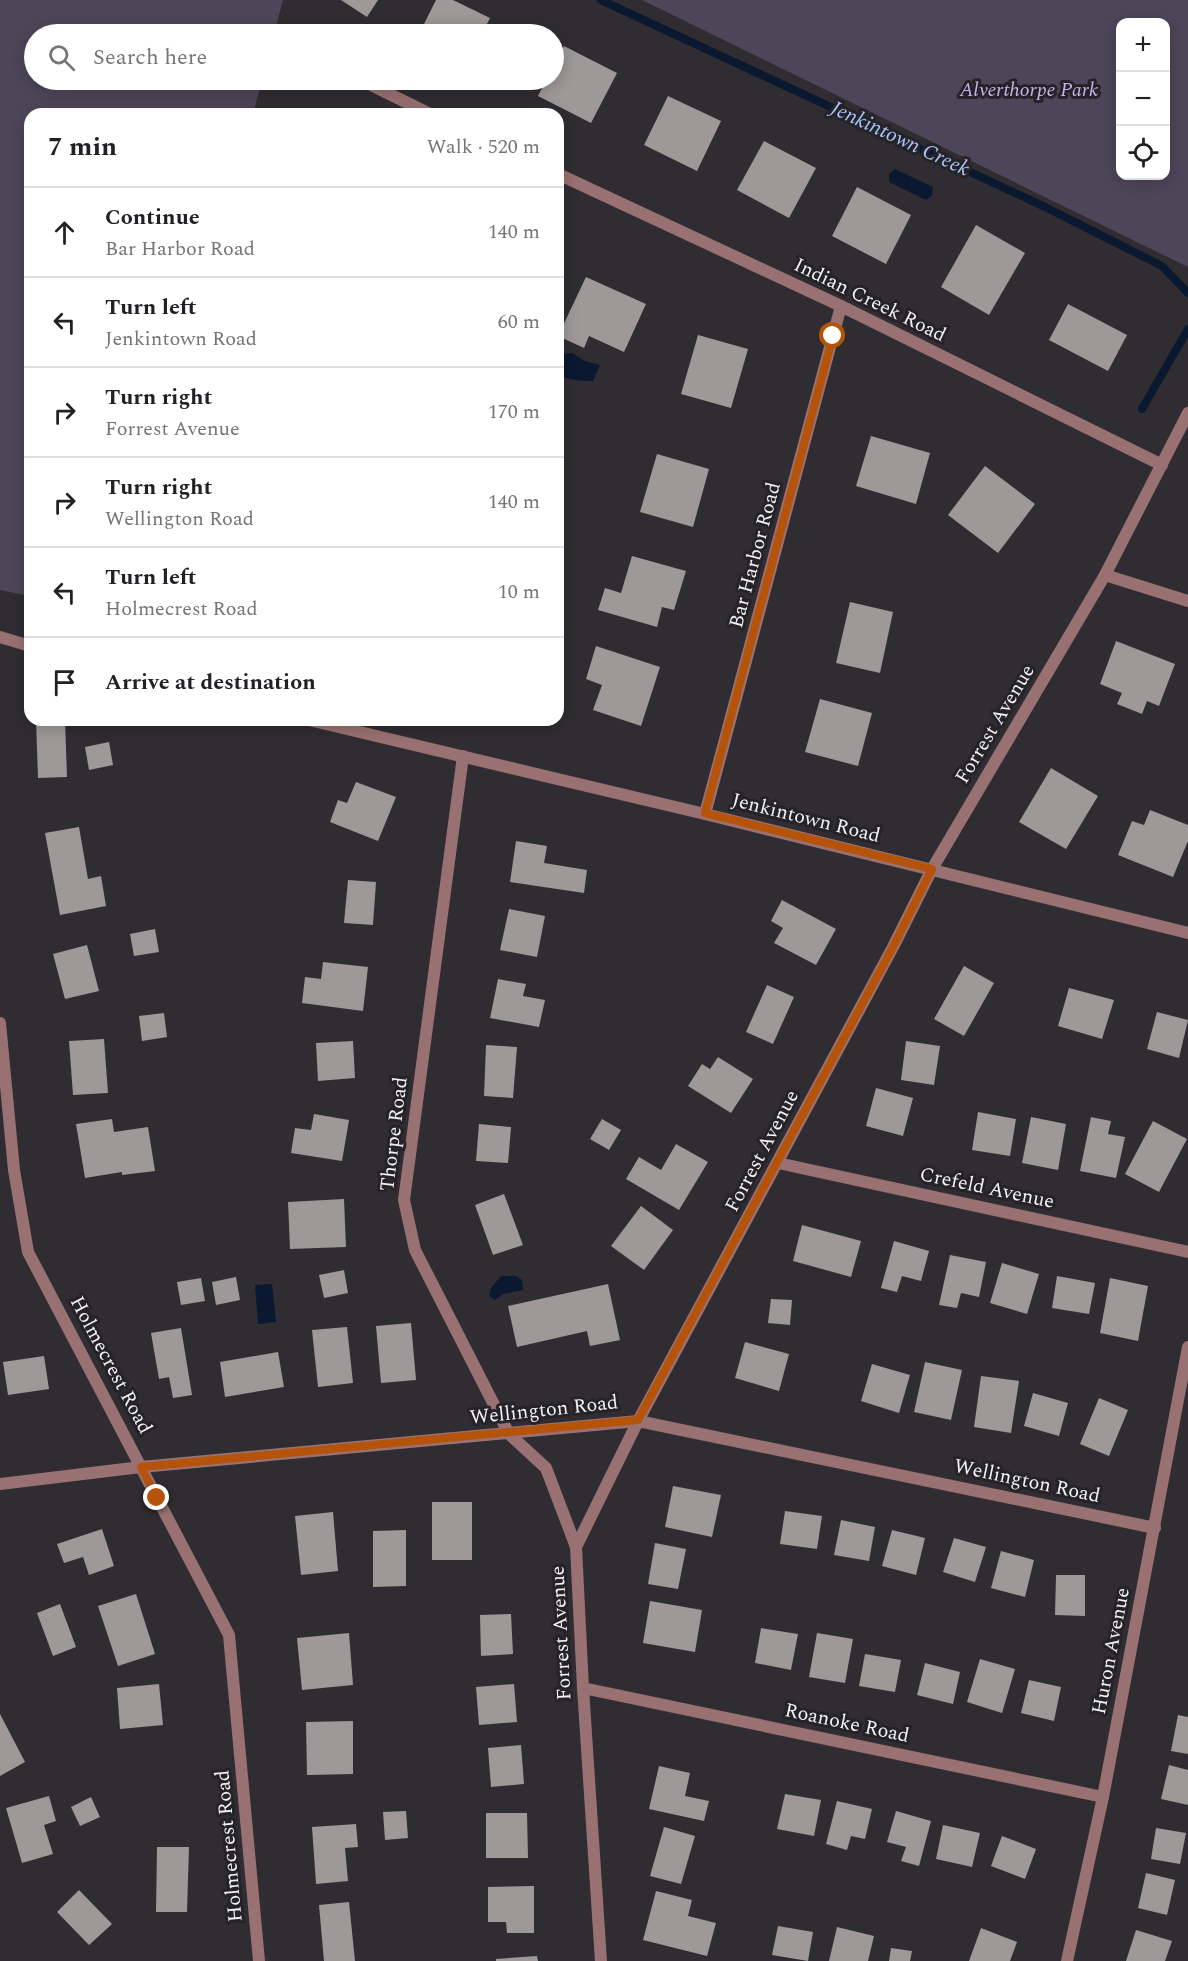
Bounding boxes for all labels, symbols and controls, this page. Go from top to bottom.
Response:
map controls [1116,18,1170,180]
button: + [1116,18,1170,72]
search box [24,24,564,90]
icon: search [45,41,78,74]
text: Search here [93,41,207,74]
button: − [1116,72,1170,126]
park label: Alverthorpe Park [959,75,1099,105]
water label: Jenkintown Creek [823,92,975,185]
button: locate [1116,126,1170,180]
text: 7 min [48,127,117,167]
text: Walk · 520 m [427,132,540,162]
text: Continue [105,201,200,234]
icon: ahead [48,216,81,249]
text: 140 m [488,217,540,247]
text: Bar Harbor Road [105,234,255,264]
street label: Indian Creek Road [789,250,951,350]
text: Turn left [105,291,197,324]
icon: left [48,306,81,339]
text: 60 m [498,307,540,337]
route start [819,322,845,348]
text: Jenkintown Road [105,324,257,354]
text: Turn right [105,381,212,414]
icon: right [48,396,81,429]
text: 170 m [488,397,540,427]
text: Forrest Avenue [105,414,240,444]
text: Turn right [105,471,212,504]
street label: Bar Harbor Road [721,479,789,631]
icon: right [48,486,81,519]
text: 140 m [488,487,540,517]
text: Wellington Road [105,504,254,534]
text: Turn left [105,561,197,594]
icon: left [48,576,81,609]
text: 10 m [498,577,540,607]
text: Holmecrest Road [105,594,258,624]
street label: Forrest Avenue [947,659,1043,789]
icon: arrive [48,666,81,699]
text: Arrive at destination [105,666,316,699]
street label: Jenkintown Road [729,785,883,851]
street label: Thorpe Road [372,1075,416,1193]
street label: Forrest Avenue [717,1085,807,1217]
street label: Crefeld Avenue [917,1159,1057,1217]
street label: Holmecrest Road [62,1291,160,1439]
street label: Wellington Road [468,1387,620,1433]
street label: Wellington Road [951,1451,1103,1511]
route end [143,1484,169,1510]
street label: Forrest Avenue [542,1565,580,1701]
street label: Huron Avenue [1084,1585,1138,1717]
street label: Roanoke Road [782,1695,912,1751]
street label: Holmecrest Road [207,1769,251,1923]

